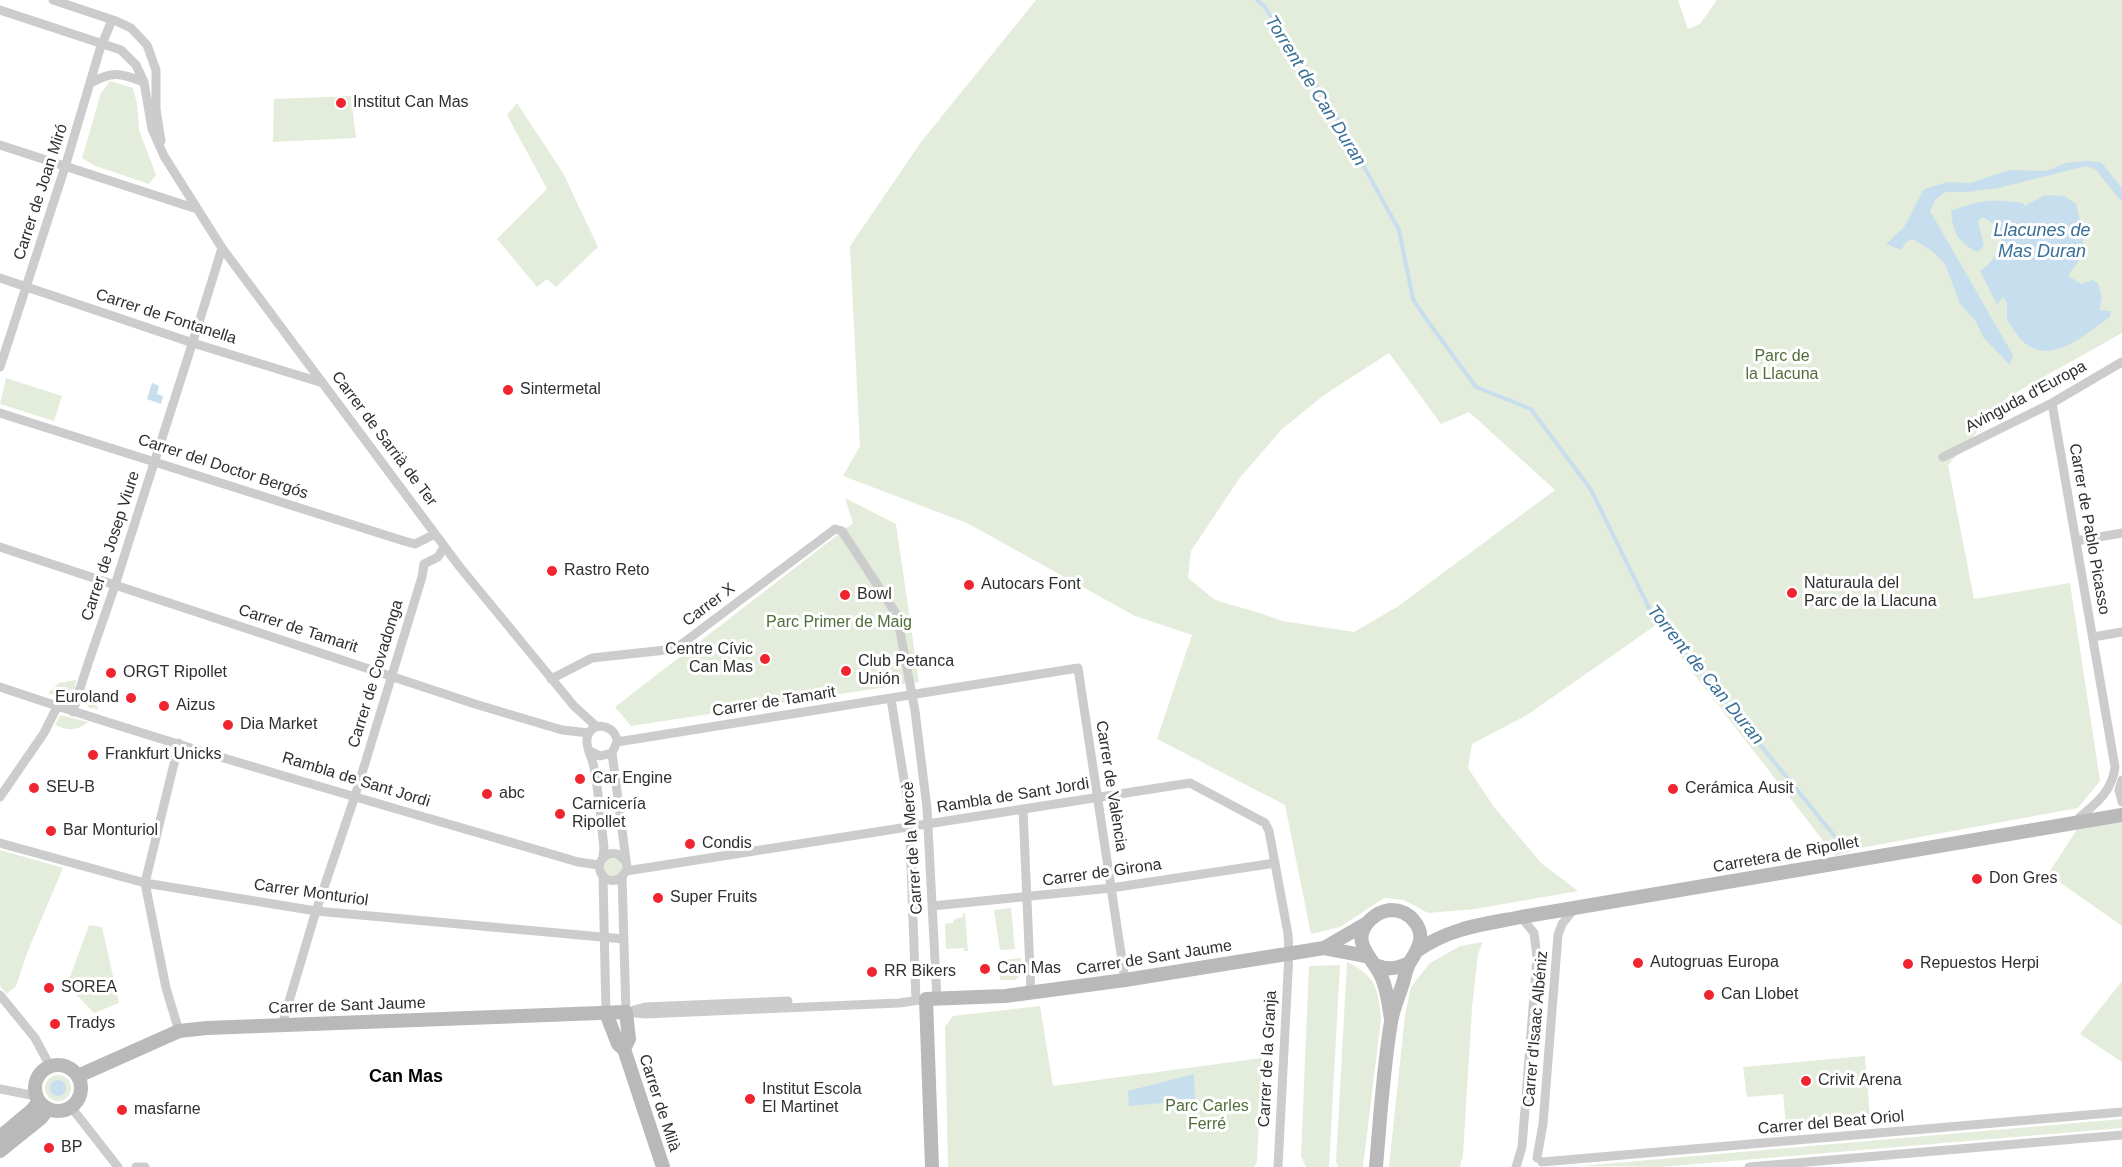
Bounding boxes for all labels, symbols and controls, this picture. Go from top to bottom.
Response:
water label: Torrent de Can Duran [1260,12,1370,170]
place label: Institut Can Mas [353,93,469,113]
marker: Institut Can Mas [334,96,348,110]
street label: Carrer de Joan Miró [10,121,72,263]
water label: Llacunes de Mas Duran [1993,220,2091,262]
street label: Carrer de Fontanella [93,285,239,349]
park label: Parc de la Llacuna [1746,347,1818,385]
street label: Avinguda d'Europa [1962,357,2090,437]
street label: Carrer de Sarrià de Ter [327,368,441,510]
place label: Sintermetal [520,380,601,400]
marker: Sintermetal [501,383,515,397]
street label: Carrer del Doctor Bergós [135,430,311,504]
street label: Carrer de Pablo Picasso [2064,442,2114,616]
street label: Carrer de Josep Viure [78,469,144,623]
place label: Rastro Reto [564,561,649,581]
marker: Rastro Reto [545,564,559,578]
place label: Naturaula del Parc de la Llacuna [1804,574,1937,612]
place label: Autocars Font [981,575,1081,595]
marker: Autocars Font [962,578,976,592]
street label: Carrer X [679,579,739,631]
place label: Bowl [857,585,892,605]
marker: Naturaula del Parc de la Llacuna [1785,586,1799,600]
marker: Bowl [838,588,852,602]
street label: Carrer de Covadonga [344,598,408,750]
street label: Carrer de Tamarit [236,601,360,657]
water label: Torrent de Can Duran [1642,601,1768,749]
park label: Parc Primer de Maig [766,613,912,633]
place label: Centre Cívic Can Mas [665,640,753,678]
marker: Centre Cívic Can Mas [758,652,772,666]
place label: Club Petanca Unión [858,652,954,690]
place label: ORGT Ripollet [123,663,227,683]
marker: Club Petanca Unión [839,664,853,678]
marker: ORGT Ripollet [104,666,118,680]
street label: Carrer de Tamarit [711,683,837,721]
place label: Euroland [55,688,119,708]
marker: Euroland [124,691,138,705]
place label: Aizus [176,696,215,716]
marker: Aizus [157,699,171,713]
place label: Dia Market [240,715,317,735]
marker: Dia Market [221,718,235,732]
street label: Carrer de València [1091,719,1131,853]
place label: Frankfurt Unicks [105,745,221,765]
marker: Frankfurt Unicks [86,748,100,762]
street label: Rambla de Sant Jordi [280,748,432,812]
place label: Car Engine [592,769,672,789]
marker: Car Engine [573,772,587,786]
street label: Rambla de Sant Jordi [936,774,1090,818]
place label: SEU-B [46,778,95,798]
place label: Cerámica Ausit [1685,779,1793,799]
marker: SEU-B [27,781,41,795]
street label: Carrer de la Mercè [899,781,927,915]
marker: Cerámica Ausit [1666,782,1680,796]
place label: abc [499,784,525,804]
marker: abc [480,787,494,801]
place label: Carnicería Ripollet [572,795,646,833]
marker: Carnicería Ripollet [553,807,567,821]
place label: Bar Monturiol [63,821,158,841]
marker: Bar Monturiol [44,824,58,838]
street label: Carretera de Ripollet [1712,833,1860,877]
place label: Condis [702,834,752,854]
marker: Condis [683,837,697,851]
street label: Carrer de Girona [1041,855,1163,891]
place label: Don Gres [1989,869,2057,889]
marker: Don Gres [1970,872,1984,886]
street label: Carrer Monturiol [252,875,370,911]
place label: Super Fruits [670,888,757,908]
marker: Super Fruits [651,891,665,905]
street label: Carrer de Sant Jaume [1075,936,1233,980]
street label: Carrer d'Isaac Albéniz [1520,950,1552,1108]
place label: Autogruas Europa [1650,953,1779,973]
place label: Repuestos Herpi [1920,954,2039,974]
marker: Autogruas Europa [1631,956,1645,970]
marker: Repuestos Herpi [1901,957,1915,971]
place label: Can Mas [997,959,1061,979]
place label: RR Bikers [884,962,956,982]
marker: Can Mas [978,962,992,976]
marker: RR Bikers [865,965,879,979]
place label: SOREA [61,978,117,998]
marker: SOREA [42,981,56,995]
place label: Can Llobet [1721,985,1798,1005]
marker: Can Llobet [1702,988,1716,1002]
street label: Carrer de la Granja [1255,990,1281,1128]
street label: Carrer de Sant Jaume [268,994,426,1018]
place label: Tradys [67,1014,115,1034]
marker: Tradys [48,1017,62,1031]
street label: Carrer de Milà [634,1052,684,1154]
district label: Can Mas [369,1066,443,1088]
place label: Crivit Arena [1818,1071,1902,1091]
marker: Crivit Arena [1799,1074,1813,1088]
place label: Institut Escola El Martinet [762,1080,862,1118]
marker: Institut Escola El Martinet [743,1092,757,1106]
park label: Parc Carles Ferré [1165,1097,1249,1135]
place label: masfarne [134,1100,201,1120]
marker: masfarne [115,1103,129,1117]
street label: Carrer del Beat Oriol [1757,1107,1905,1139]
place label: BP [61,1138,82,1158]
marker: BP [42,1141,56,1155]

